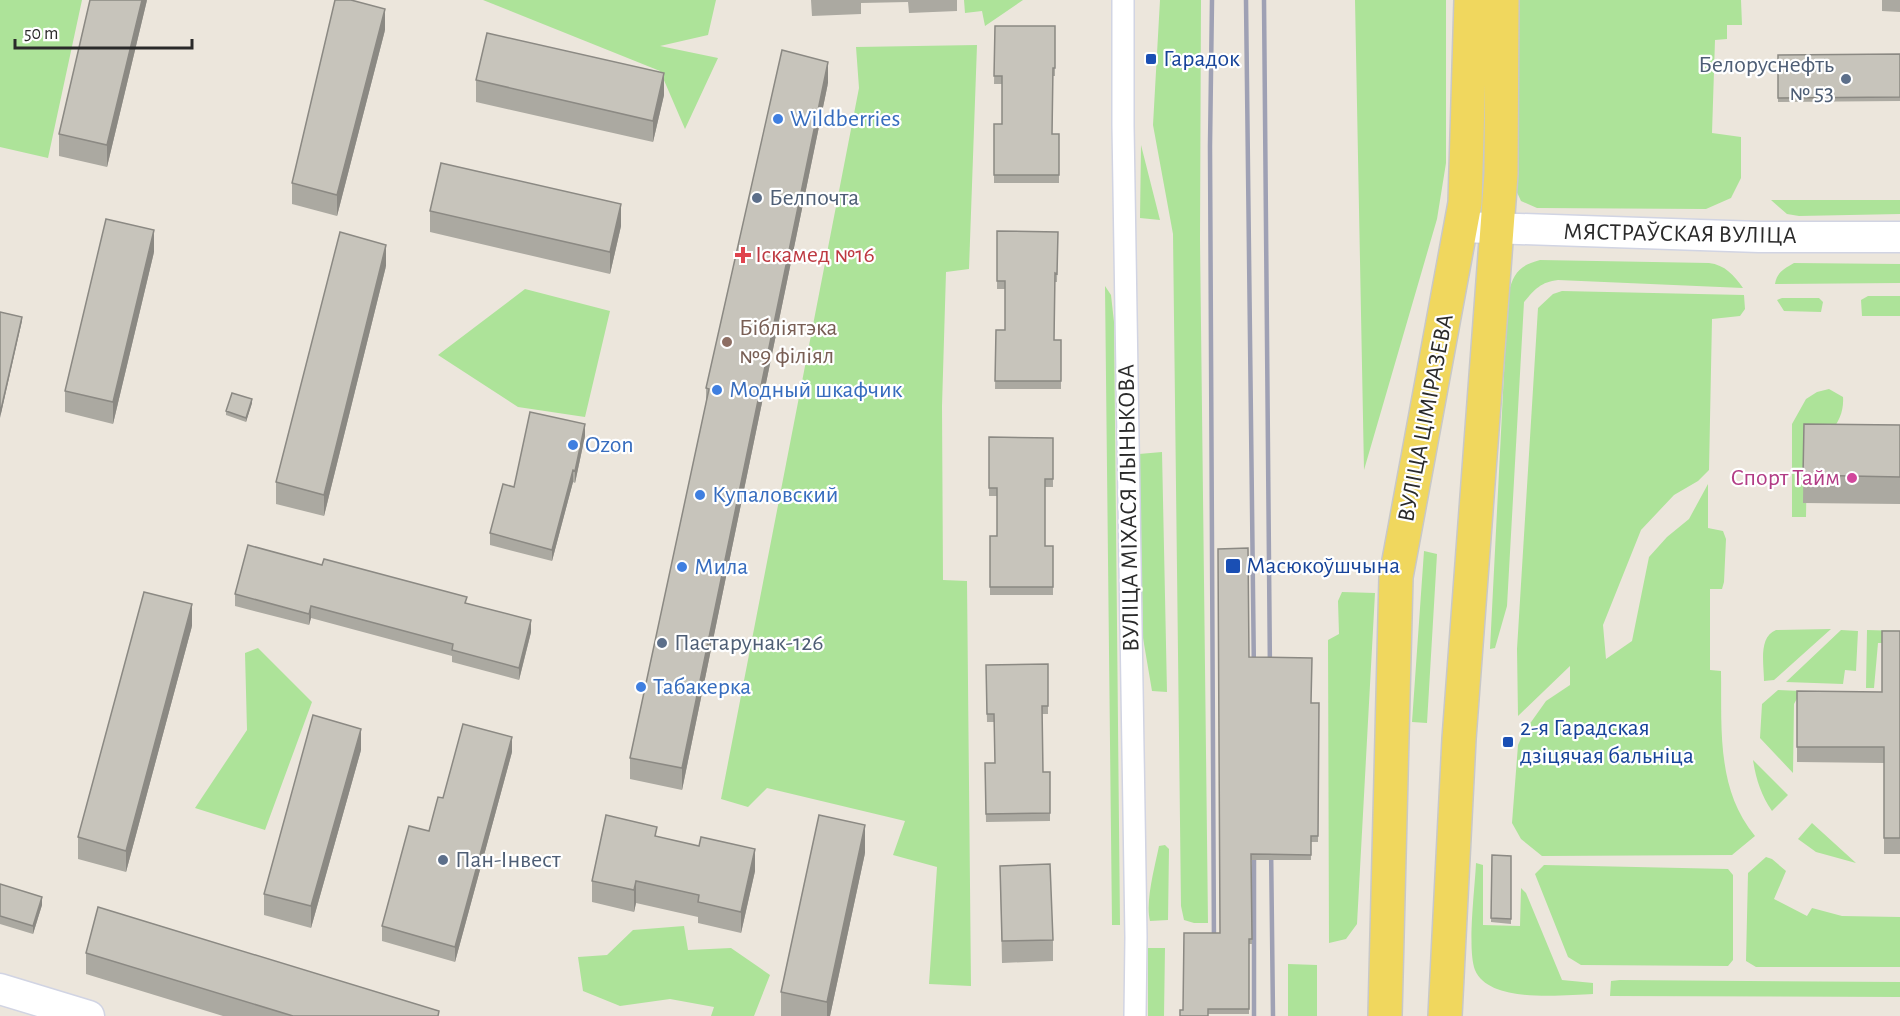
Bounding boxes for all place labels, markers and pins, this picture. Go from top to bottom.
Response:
place label: Гарадок [1163,47,1240,71]
marker: Гарадок [1144,52,1158,66]
place label: Белоруснефть № 53 [1698,53,1834,105]
marker: Белоруснефть № 53 [1839,72,1853,86]
place label: Wildberries [790,107,900,131]
marker: Wildberries [771,112,785,126]
place label: Белпочта [769,186,859,210]
marker: Белпочта [750,191,764,205]
place label: Іскамед №16 [755,243,875,267]
marker: Іскамед №16 [736,248,750,262]
place label: Бібліятэка №9 філіял [739,316,837,368]
marker: Бібліятэка №9 філіял [720,335,734,349]
place label: Модный шкафчик [729,378,902,402]
marker: Модный шкафчик [710,383,724,397]
place label: Ozon [585,433,634,457]
marker: Ozon [566,438,580,452]
place label: Спорт Тайм [1731,466,1840,490]
marker: Спорт Тайм [1845,471,1859,485]
place label: Купаловский [712,483,838,507]
marker: Купаловский [693,488,707,502]
place label: Масюкоўшчына [1246,554,1400,578]
place label: Мила [694,555,748,579]
marker: Масюкоўшчына [1224,557,1242,575]
marker: Мила [675,560,689,574]
place label: Пастарунак-126 [674,631,823,655]
marker: Пастарунак-126 [655,636,669,650]
place label: Табакерка [653,675,751,699]
marker: Табакерка [634,680,648,694]
place label: 2-я Гарадская дзіцячая бальніца [1520,716,1694,768]
marker: 2-я Гарадская дзіцячая бальніца [1501,735,1515,749]
place label: Пан-Інвест [455,848,561,872]
marker: Пан-Інвест [436,853,450,867]

